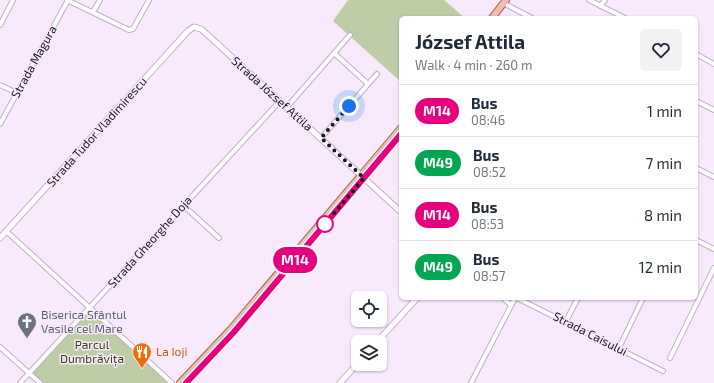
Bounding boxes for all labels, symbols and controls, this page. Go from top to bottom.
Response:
street label: Strada Magura [7,23,59,100]
button: heart [640,29,682,71]
text: József Attila [415,30,525,53]
street label: Strada József Attila [229,53,316,133]
text: Walk · 4 min · 260 m [415,57,532,73]
street label: Strada Tudor Vladimirescu [43,74,149,189]
text: Bus [471,94,497,112]
your location [339,96,359,116]
text: M14 [423,102,451,119]
text: 1 min [647,102,682,120]
text: 08:46 [471,112,505,128]
text: Bus [473,146,499,164]
text: M49 [423,154,453,171]
text: 7 min [645,154,682,172]
text: 08:52 [473,164,506,180]
street label: Strada Gheorghe Doja [104,193,195,291]
text: Bus [471,198,497,216]
text: M14 [423,206,451,223]
text: 8 min [644,206,682,224]
unlabelled marker [316,215,334,233]
text: 08:53 [471,216,504,232]
line badge: M14 [272,247,318,273]
text: Bus [473,250,499,268]
text: M14 [281,251,309,268]
text: M49 [423,258,453,275]
text: 12 min [639,258,682,276]
text: 08:57 [473,268,505,284]
map controls [351,291,387,371]
button: locate [351,291,387,327]
place label: Biserica Sfântul Vasile cel Mare [41,307,127,335]
street label: Strada Caisului [551,308,630,358]
church icon: Biserica Sfântul Vasile cel Mare [16,311,38,339]
button: layers [351,335,387,371]
park label: Parcul Dumbrăvița [60,337,124,367]
restaurant icon: La Ioji [131,341,153,369]
place label: La Ioji [156,344,187,359]

